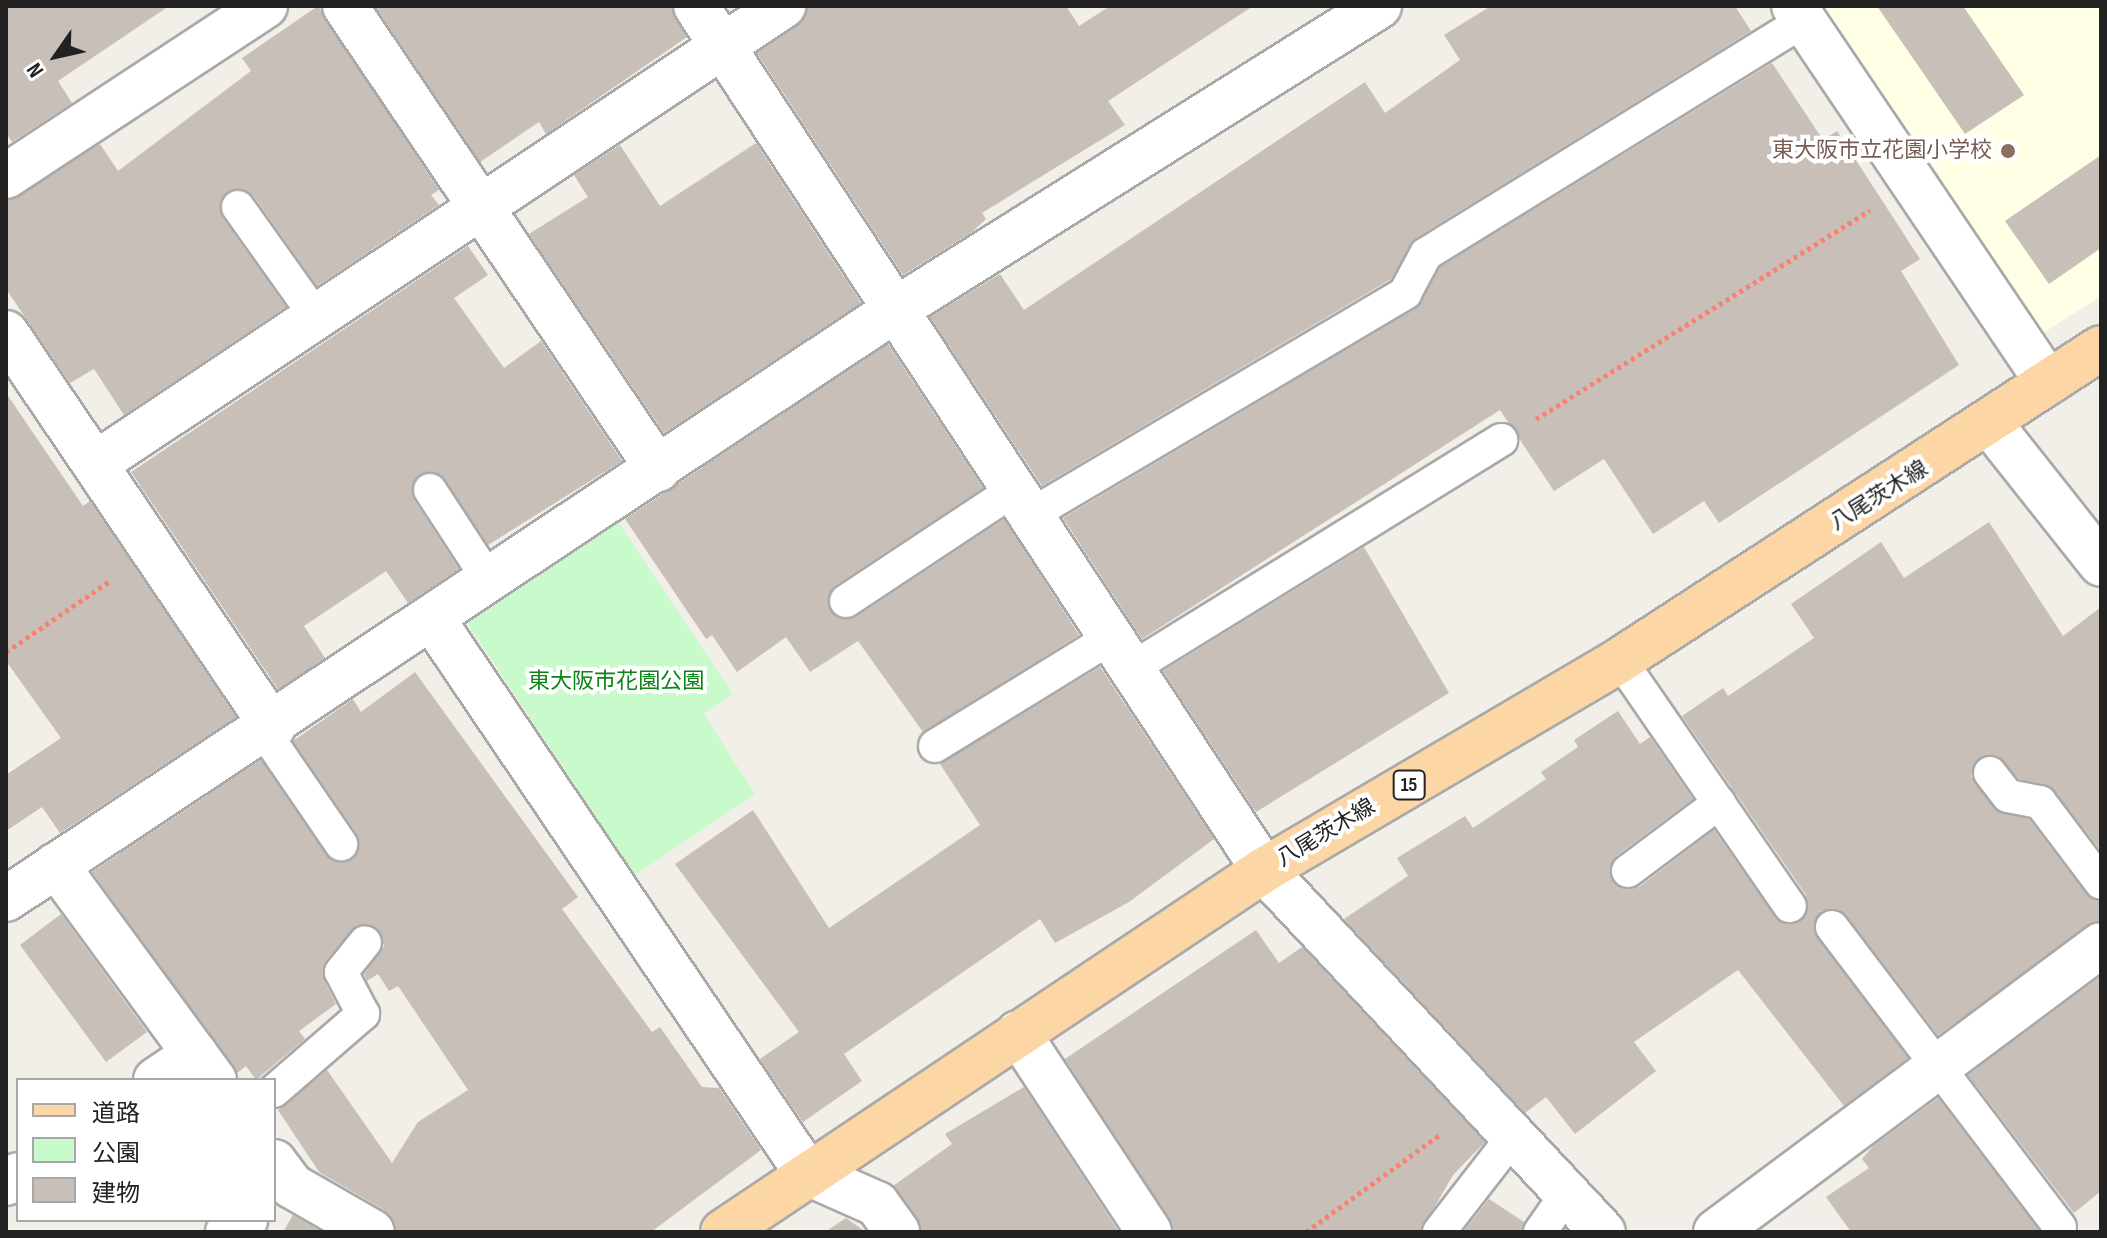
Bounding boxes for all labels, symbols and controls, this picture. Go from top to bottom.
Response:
north arrow [16,16,96,96]
text: N [21,57,50,82]
place label: 東大阪市立花園小学校 [1772,138,1992,164]
marker: 東大阪市立花園小学校 [1999,142,2017,160]
street label: 八尾茨木線 [1825,456,1933,536]
park label: 東大阪市花園公園 [528,669,704,695]
road number: 15 [1391,769,1427,801]
street label: 八尾茨木線 [1272,793,1380,873]
legend [16,1078,276,1222]
text: 道路 [92,1099,140,1128]
text: 公園 [92,1139,140,1168]
text: 建物 [92,1179,140,1208]

